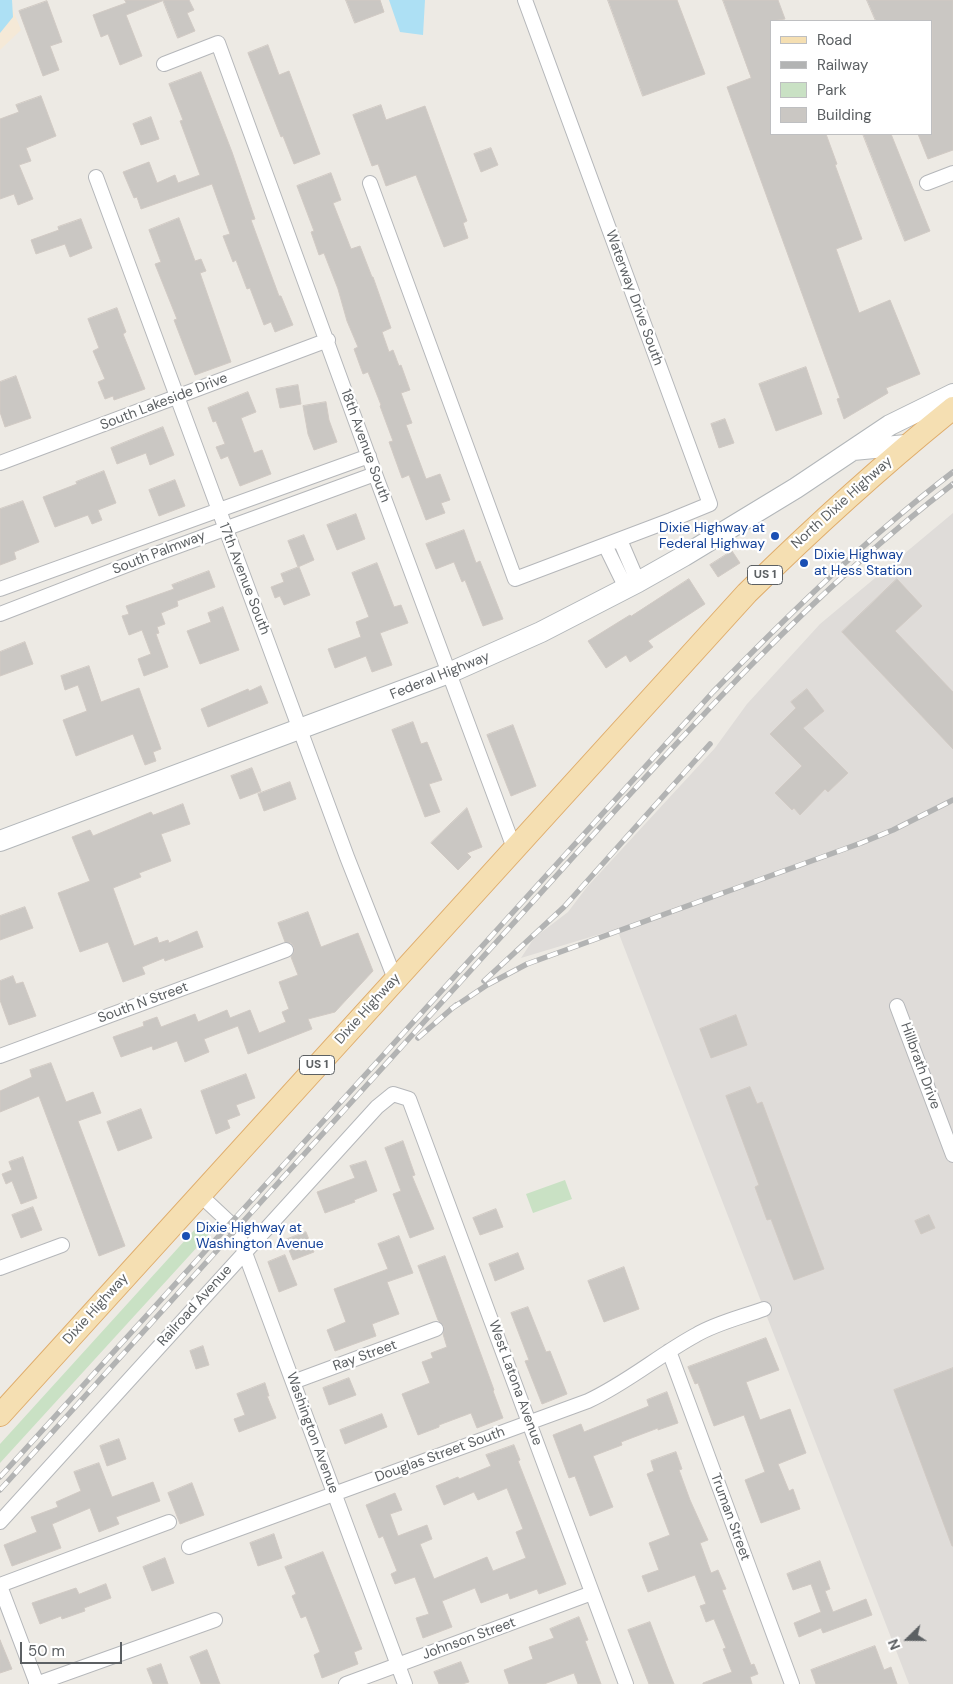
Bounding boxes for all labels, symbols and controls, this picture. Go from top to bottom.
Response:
legend [770,20,933,135]
text: Road [817,30,852,50]
text: Railway [817,55,868,75]
text: Park [817,80,847,100]
text: Building [817,105,872,125]
street label: Waterway Drive South [602,228,666,368]
street label: South Lakeside Drive [98,370,230,434]
street label: 18th Avenue South [337,387,393,505]
street label: North Dixie Highway [788,453,896,553]
place label: Dixie Highway at Federal Highway [659,520,765,552]
street label: 17th Avenue South [215,521,273,637]
street label: South Palmway [110,528,208,578]
marker: Dixie Highway at Federal Highway [769,530,781,542]
place label: Dixie Highway at Hess Station [814,547,912,580]
marker: Dixie Highway at Hess Station [798,557,810,569]
road number: US 1 [748,566,782,584]
street label: Federal Highway [388,648,492,704]
street label: Dixie Highway [332,970,404,1048]
street label: South N Street [96,979,190,1027]
street label: Hillbrath Drive [897,1020,943,1112]
road number: US 1 [300,1056,334,1074]
place label: Dixie Highway at Washington Avenue [196,1220,324,1252]
marker: Dixie Highway at Washington Avenue [180,1230,192,1242]
street label: Railroad Avenue [154,1262,236,1350]
street label: Dixie Highway [60,1270,132,1348]
street label: West Latona Avenue [485,1318,545,1448]
street label: Ray Street [331,1337,399,1375]
street label: Washington Avenue [282,1370,342,1496]
street label: Douglas Street South [373,1424,507,1486]
street label: Truman Street [706,1471,754,1563]
street label: Johnson Street [420,1614,518,1664]
north arrow [883,1614,933,1664]
scale bar [22,1632,125,1664]
text: N [884,1637,904,1653]
text: 50 m [28,1641,65,1661]

